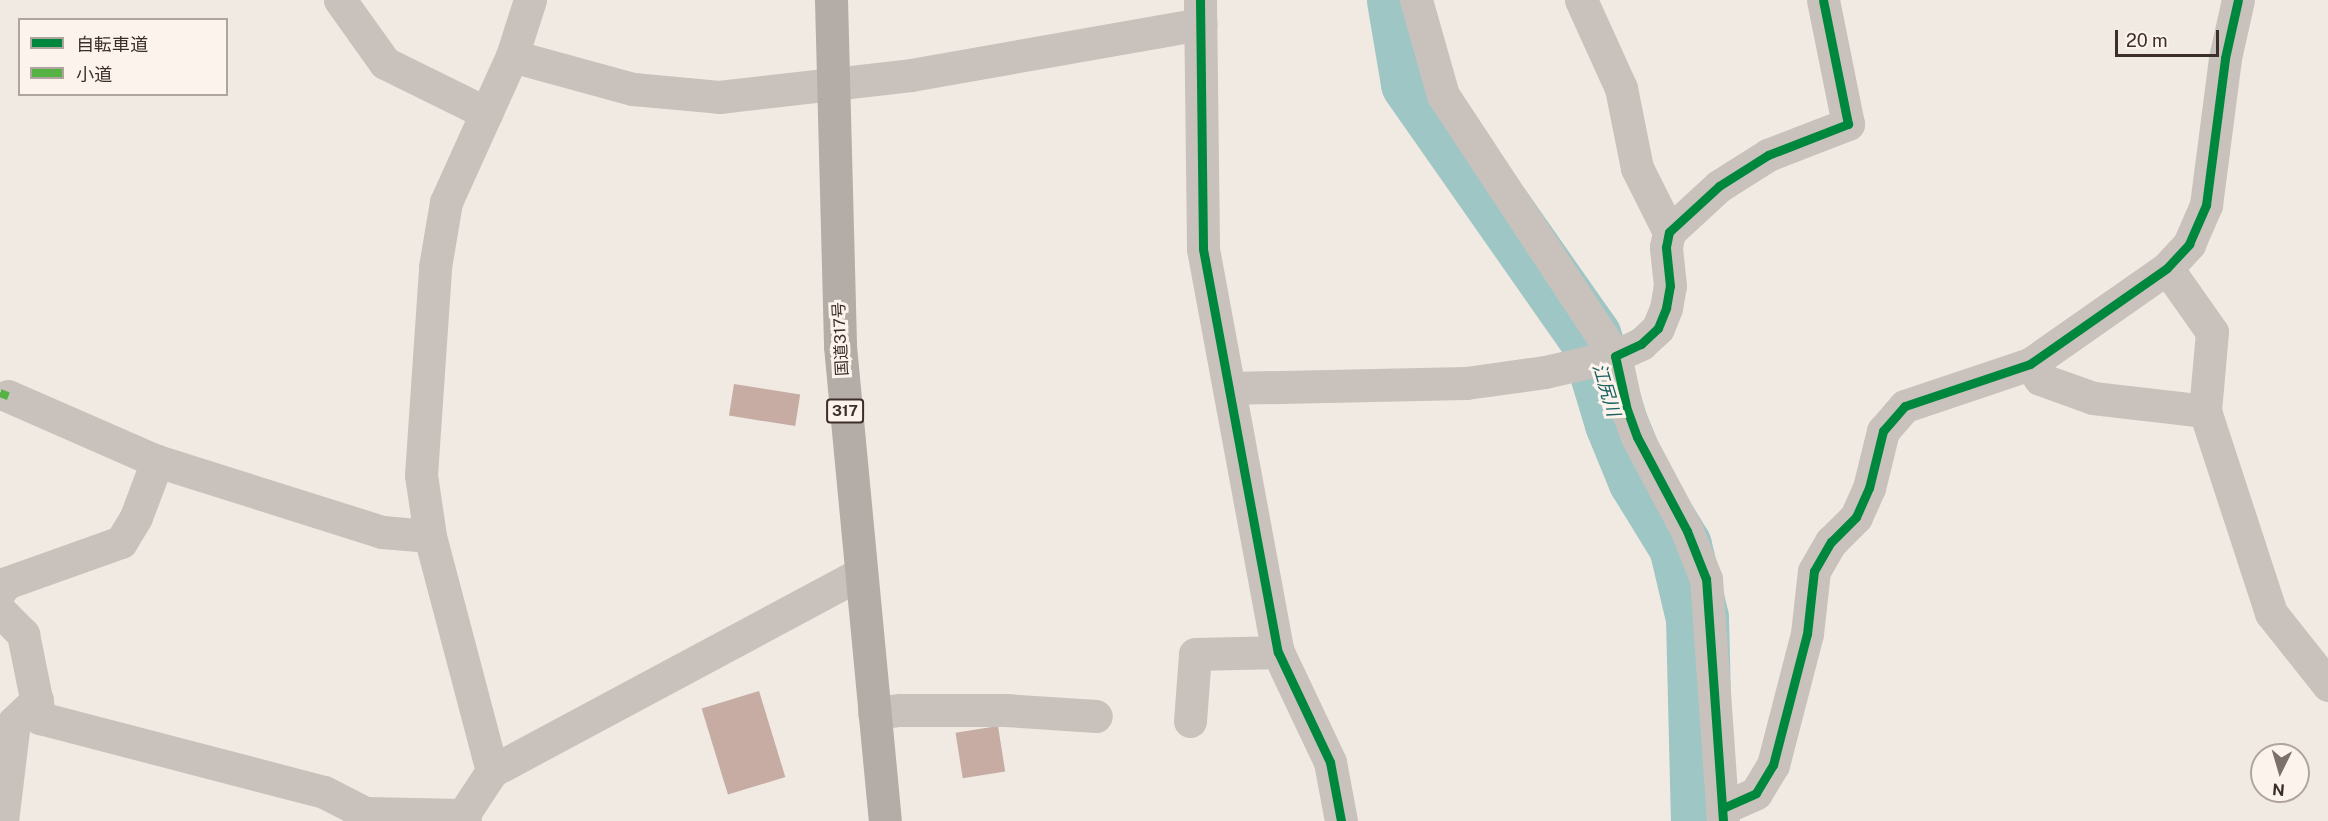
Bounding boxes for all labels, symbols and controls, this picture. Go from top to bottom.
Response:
legend [18,18,228,96]
scale bar [2118,18,2222,56]
text: 20 m [2126,30,2168,51]
text: 自転車道 [76,34,148,55]
text: 小道 [76,64,112,85]
street label: 国道317号 [829,301,853,377]
water label: 江尻川 [1588,361,1624,419]
road number: 317 [826,399,864,423]
north arrow [2250,743,2310,803]
text: N [2272,779,2286,799]

